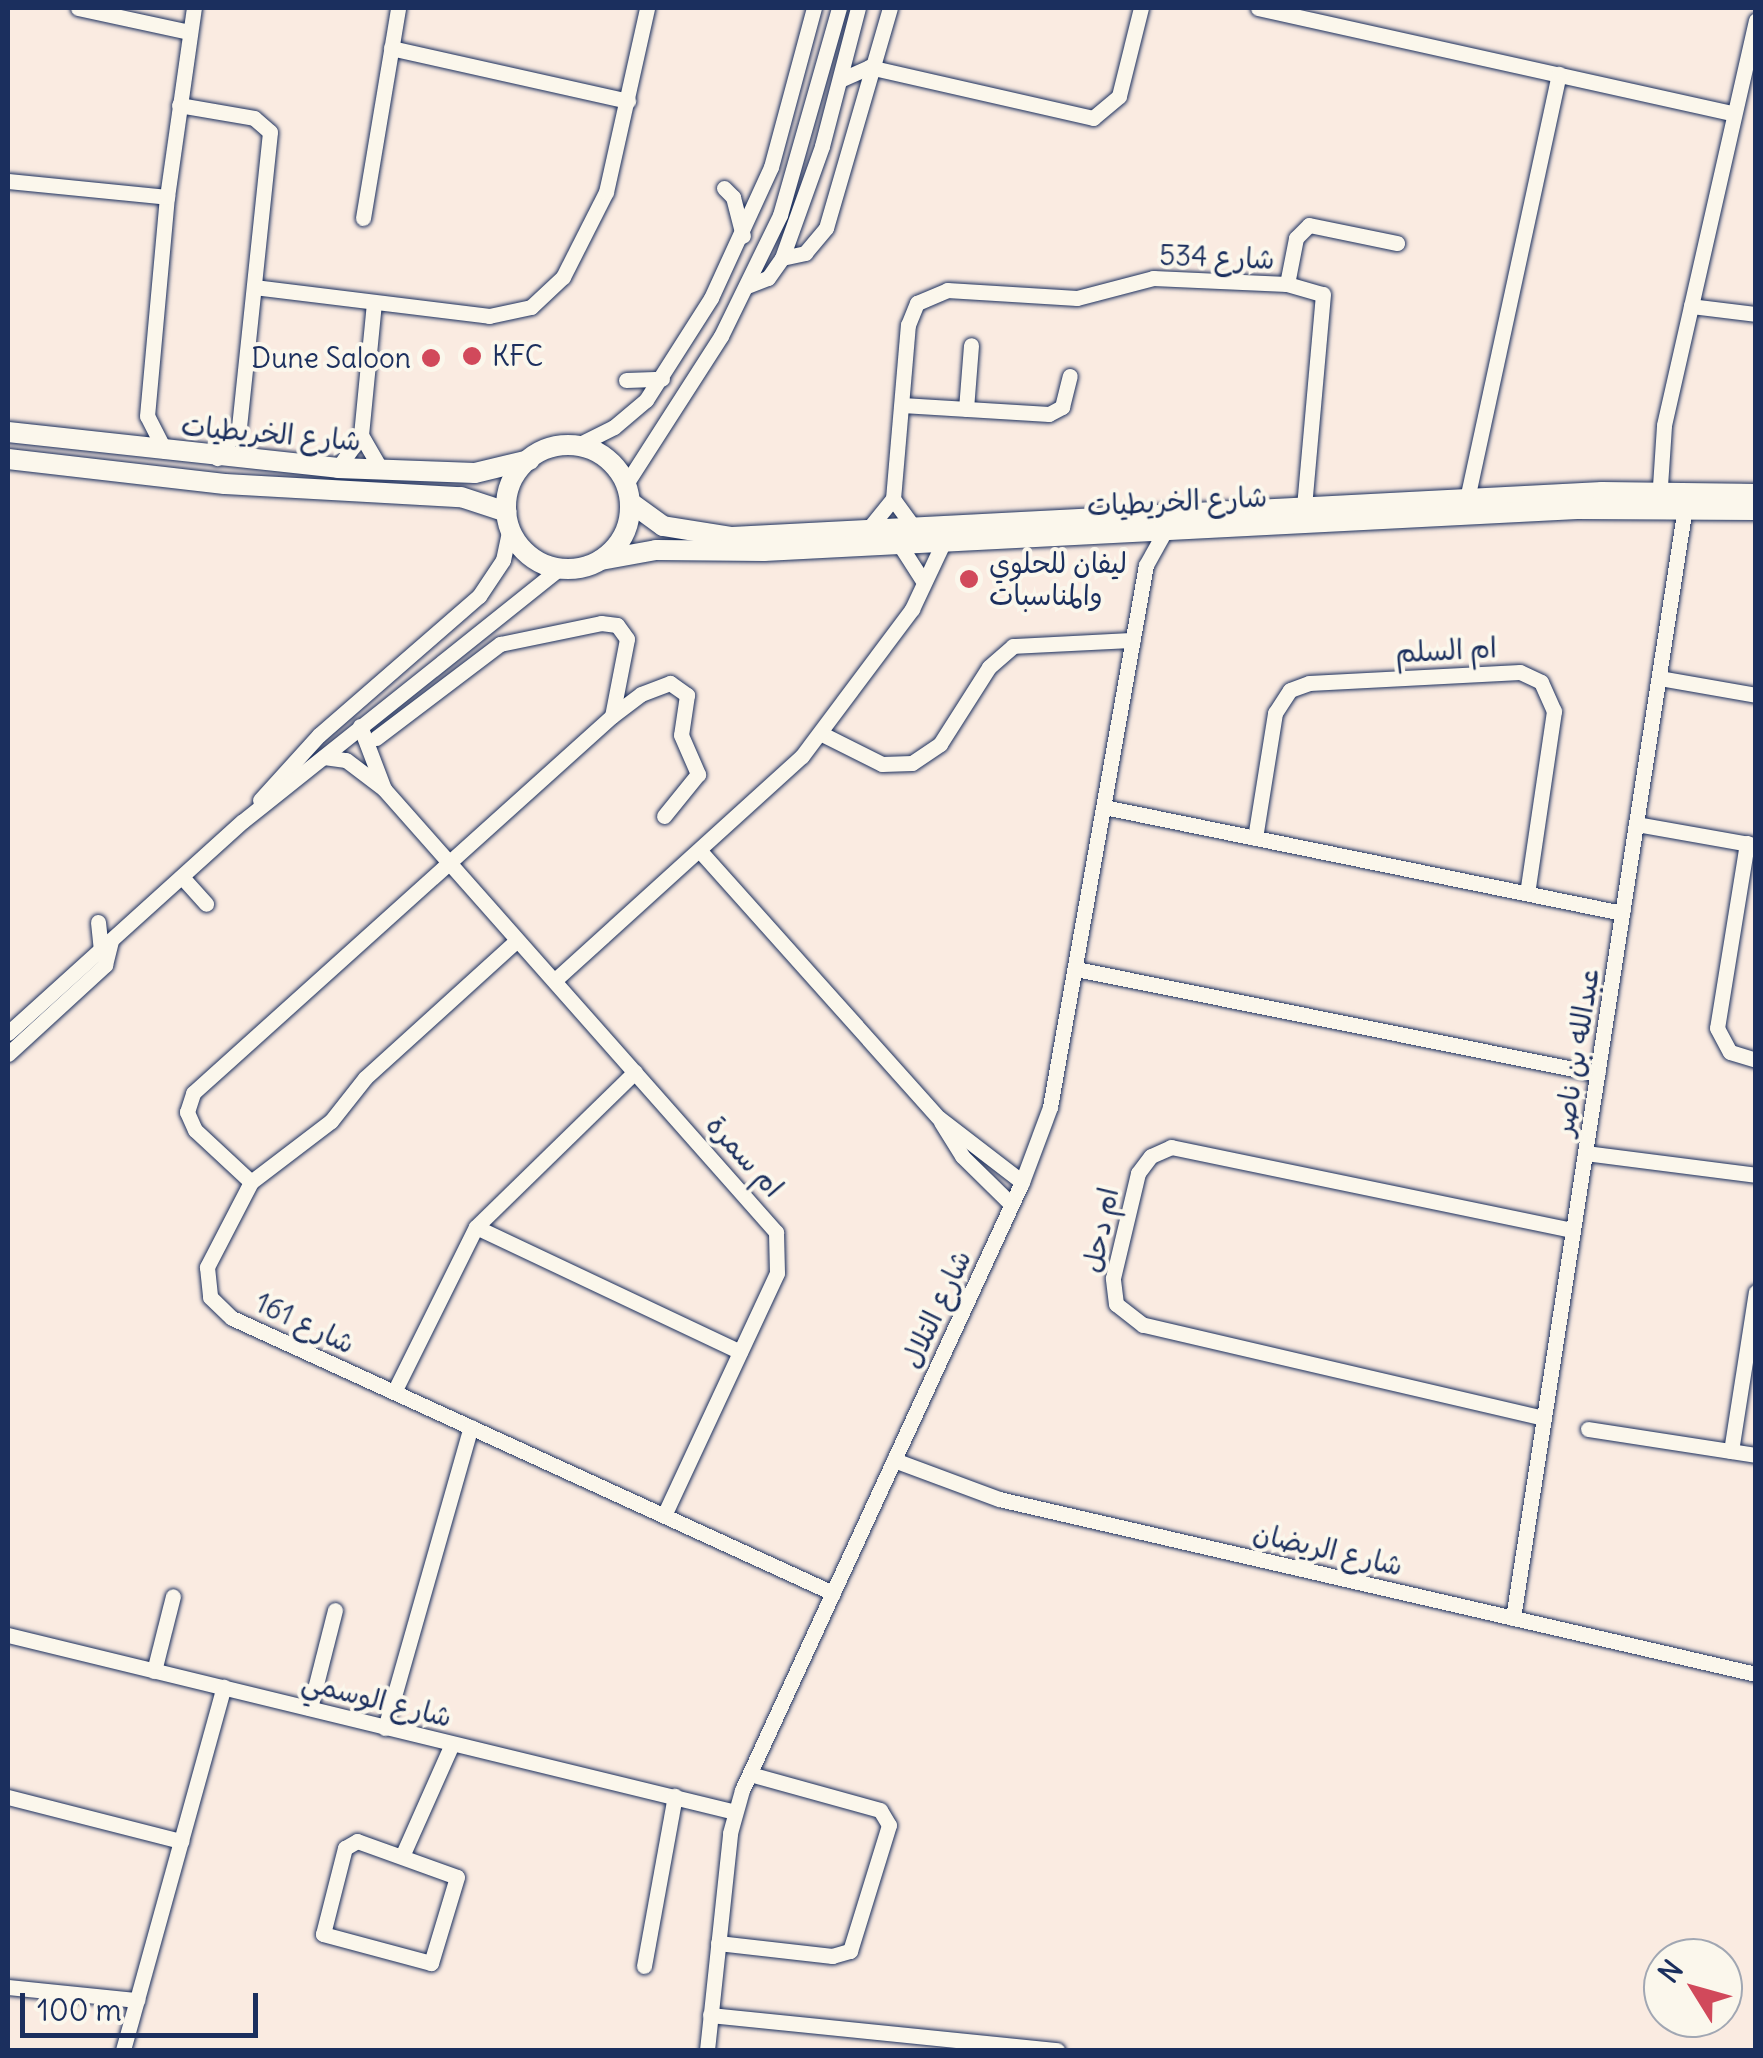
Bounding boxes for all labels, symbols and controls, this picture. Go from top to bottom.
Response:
street label: شارع 534 [1159,238,1275,276]
place label: KFC [492,339,543,373]
place label: Dune Saloon [251,341,411,375]
marker: KFC [461,345,483,367]
marker: Dune Saloon [420,347,442,369]
street label: شارع الخريطيات [180,408,362,458]
street label: شارع الخريطيات [1086,480,1268,522]
place label: ليفان للحلوي والمناسبات [989,546,1127,612]
marker: ليفان للحلوي والمناسبات [958,568,980,590]
street label: ام السلم [1394,631,1498,669]
street label: عبدالله بن ناصر [1546,966,1606,1138]
street label: ام سمرة [699,1108,791,1204]
street label: ام دحل [1075,1184,1125,1276]
street label: شارع التلال [894,1245,978,1373]
street label: شارع 161 [250,1285,360,1361]
street label: شارع الريضان [1250,1515,1406,1583]
street label: شارع الوسمي [299,1664,455,1734]
north arrow [1643,1938,1743,2038]
text: N [1650,1953,1691,1990]
scale bar [25,1973,262,2035]
text: 100 m [37,1991,122,2029]

